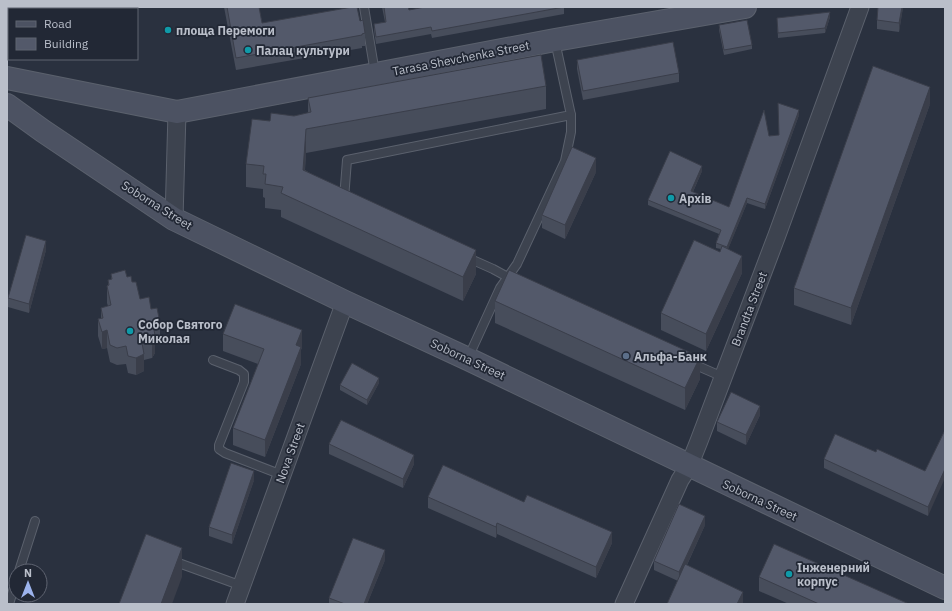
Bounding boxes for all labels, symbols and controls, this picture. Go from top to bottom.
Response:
legend [8,8,138,60]
text: Road [44,16,72,31]
place label: площа Перемоги [176,23,275,38]
marker: площа Перемоги [163,25,173,35]
text: Building [44,36,89,51]
street label: Tarasa Shevchenka Street [391,37,531,79]
place label: Палац культури [256,43,350,58]
marker: Палац культури [243,45,253,55]
street label: Soborna Street [119,177,195,233]
place label: Архів [679,191,711,206]
marker: Архів [666,193,676,203]
street label: Brandta Street [728,270,770,348]
place label: Собор Святого Миколая [138,317,223,346]
marker: Собор Святого Миколая [125,326,135,336]
street label: Soborna Street [428,335,508,383]
place label: Альфа-Банк [634,349,707,364]
marker: Альфа-Банк [621,351,631,361]
street label: Nova Street [272,421,308,485]
street label: Soborna Street [720,476,800,524]
place label: Інженерний корпус [797,560,870,589]
north arrow [8,563,48,603]
text: N [24,566,32,580]
marker: Інженерний корпус [784,569,794,579]

